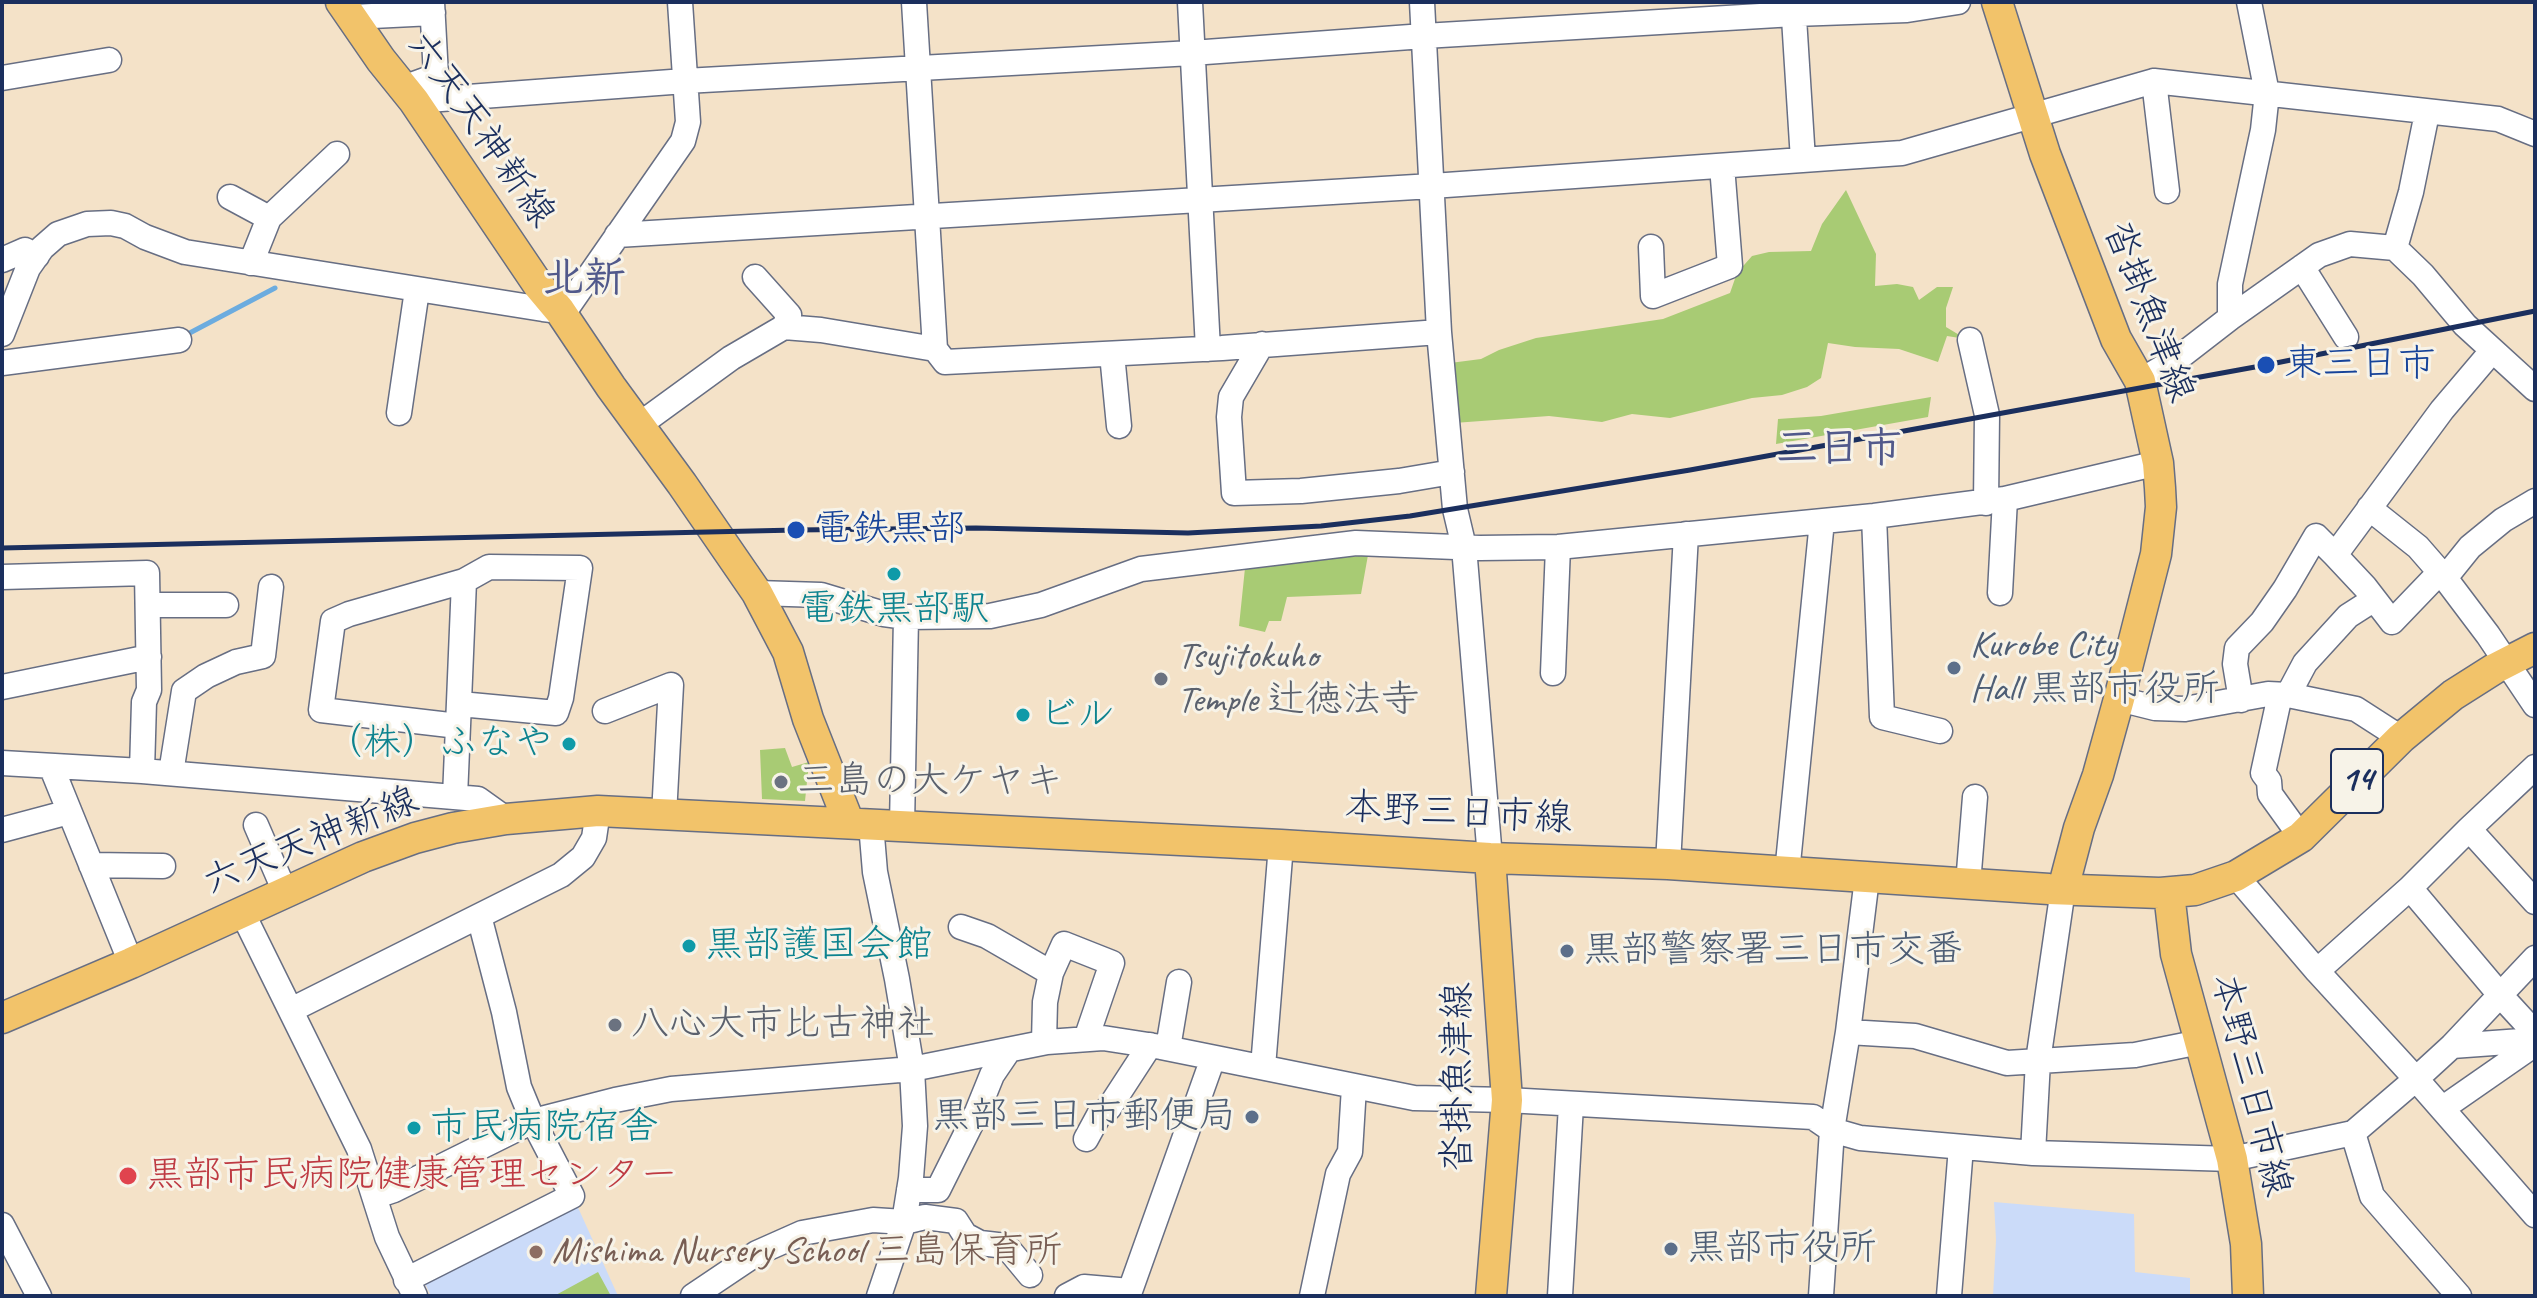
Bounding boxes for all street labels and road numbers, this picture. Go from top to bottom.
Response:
street label: 六天天神新線 [396,24,564,236]
street label: 沓掛魚津線 [2093,215,2203,409]
road number: 14 [2331,749,2383,813]
street label: 六天天神新線 [197,778,425,906]
street label: 本野三日市線 [1343,785,1573,843]
street label: 本野三日市線 [2200,969,2300,1201]
street label: 沓掛魚津線 [1436,982,1482,1172]

